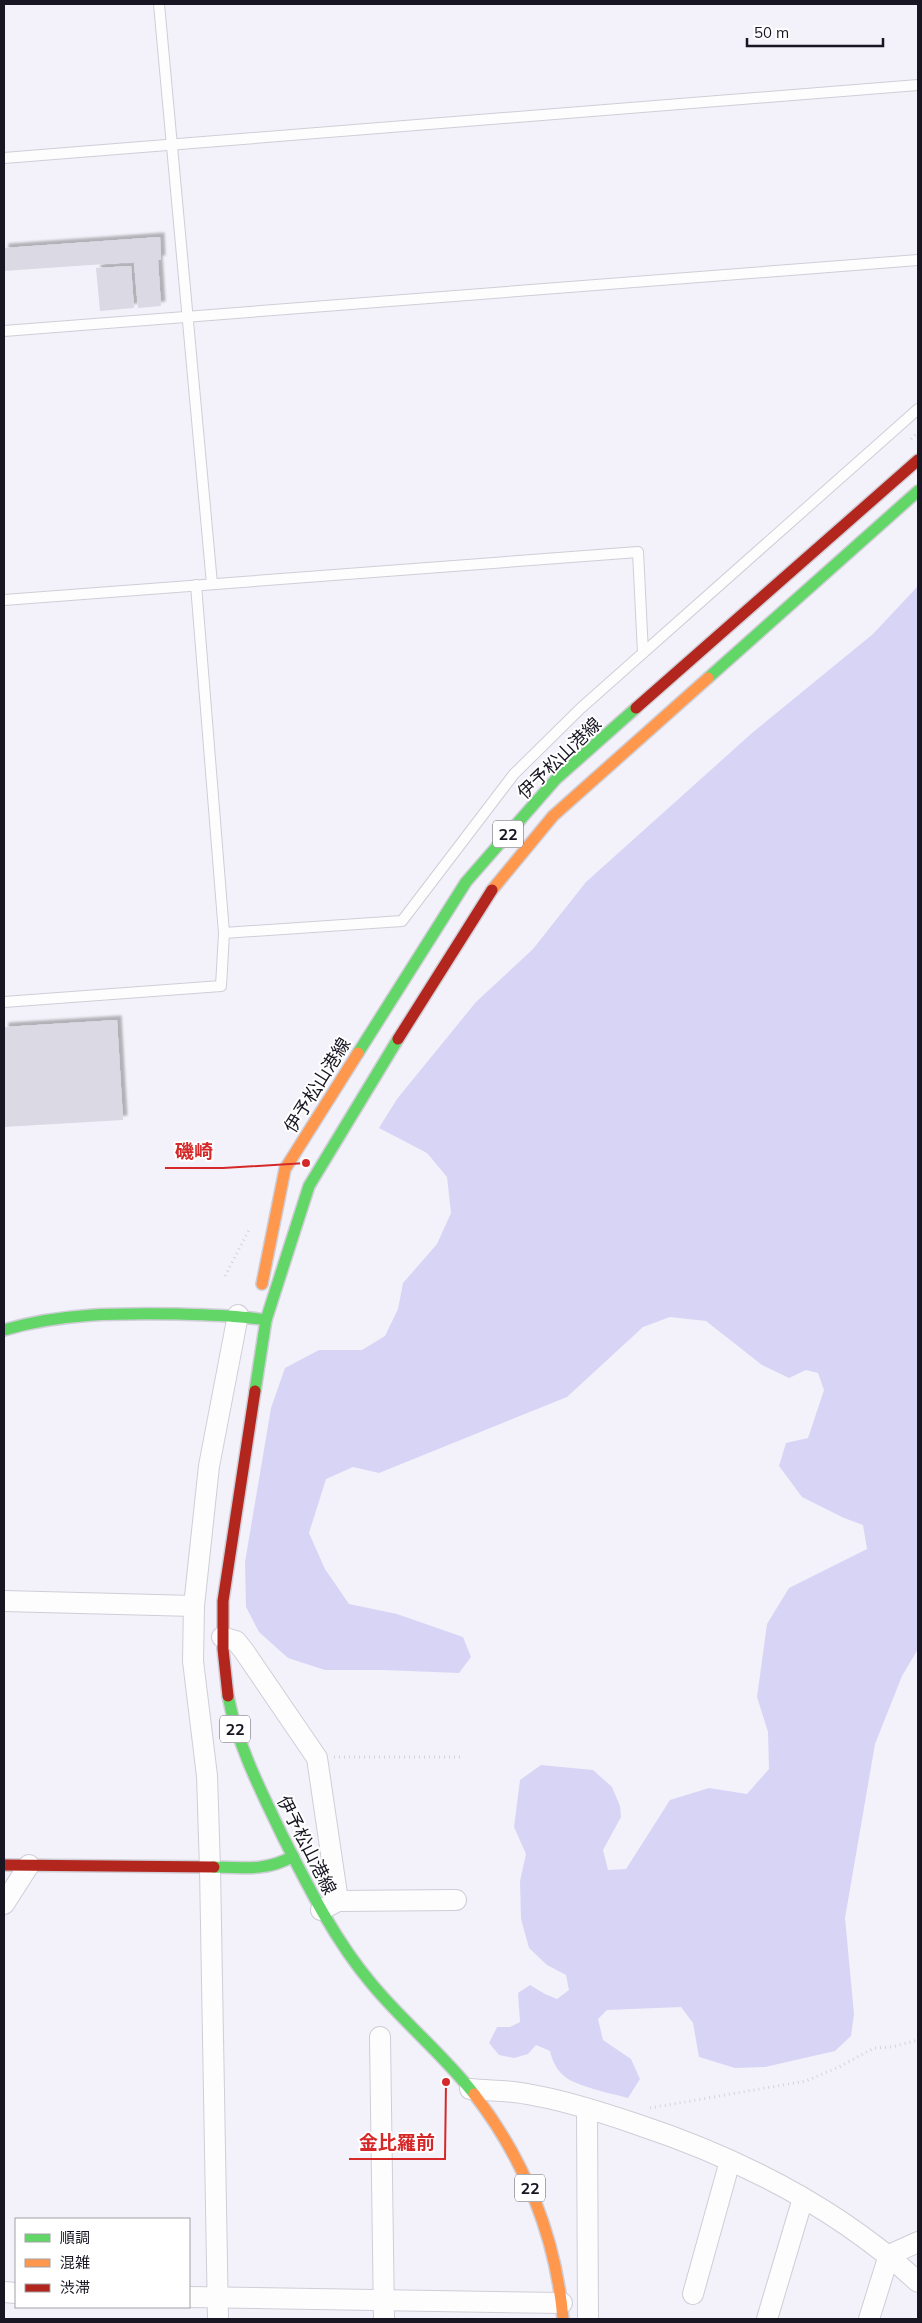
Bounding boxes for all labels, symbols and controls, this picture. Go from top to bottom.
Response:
scale bar [747,15,883,47]
text: 50 m [754,23,789,42]
street label: 伊予松山港線 [512,712,606,804]
road number: 22 [493,821,523,848]
street label: 伊予松山港線 [279,1033,355,1137]
callout: 磯崎 [165,1134,223,1168]
text: 磯崎 [175,1139,213,1163]
road number: 22 [220,1716,250,1742]
street label: 伊予松山港線 [272,1792,342,1898]
callout: 金比羅前 [349,2125,445,2159]
text: 金比羅前 [359,2130,435,2154]
road number: 22 [515,2174,545,2202]
legend [15,2218,190,2308]
text: 順調 [60,2228,90,2247]
text: 混雑 [60,2253,90,2272]
text: 渋滞 [60,2278,90,2297]

